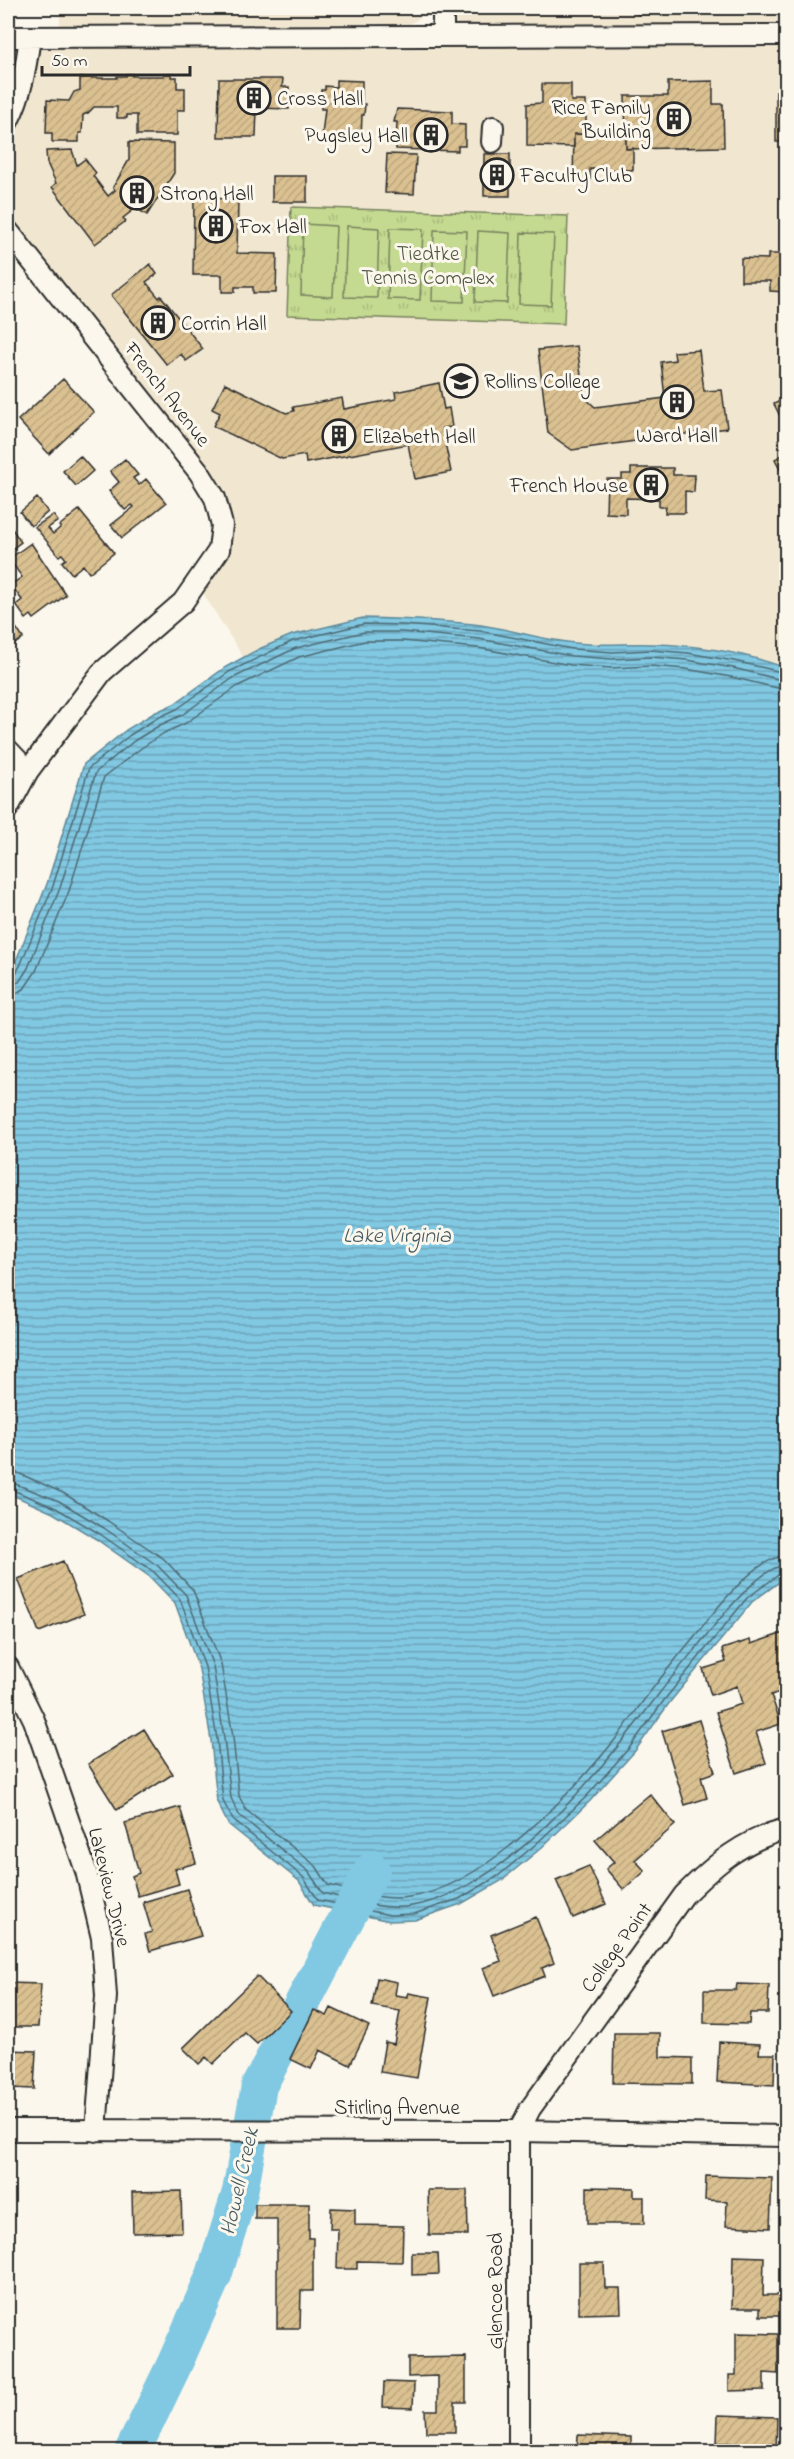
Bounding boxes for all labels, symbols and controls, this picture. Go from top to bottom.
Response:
scale bar [42,39,190,77]
text: 50 m [51,49,88,75]
building icon: Cross Hall [236,80,272,116]
place label: Cross Hall [277,85,363,115]
place label: Rice Family Building [551,94,651,150]
building icon: Rice Family Building [656,101,692,137]
building icon: Pugsley Hall [413,117,449,153]
place label: Pugsley Hall [305,122,408,154]
building icon: Faculty Club [479,157,515,193]
place label: Faculty Club [519,162,632,194]
building icon: Strong Hall [119,175,155,211]
place label: Strong Hall [160,180,254,212]
building icon: Fox Hall [198,208,234,244]
place label: Fox Hall [238,213,307,243]
park label: Tiedtke Tennis Complex [361,240,495,294]
building icon: Corrin Hall [140,305,176,341]
place label: Corrin Hall [181,310,266,340]
street label: French Avenue [115,336,217,454]
school or university icon: Rollins College [443,363,479,399]
place label: Rollins College [484,368,601,400]
building icon: Ward Hall [659,384,695,420]
building icon: Elizabeth Hall [321,418,357,454]
place label: Ward Hall [636,422,718,452]
place label: Elizabeth Hall [362,423,476,453]
building icon: French House [633,467,669,503]
place label: French House [509,472,629,502]
water label: Lake Virginia [343,1221,452,1253]
street label: Lakeview Drive [79,1825,137,1951]
street label: College Point [575,1897,662,2001]
street label: Stirling Avenue [334,2094,461,2126]
water label: Howell Creek [213,2123,269,2239]
street label: Glencoe Road [482,2232,512,2350]

